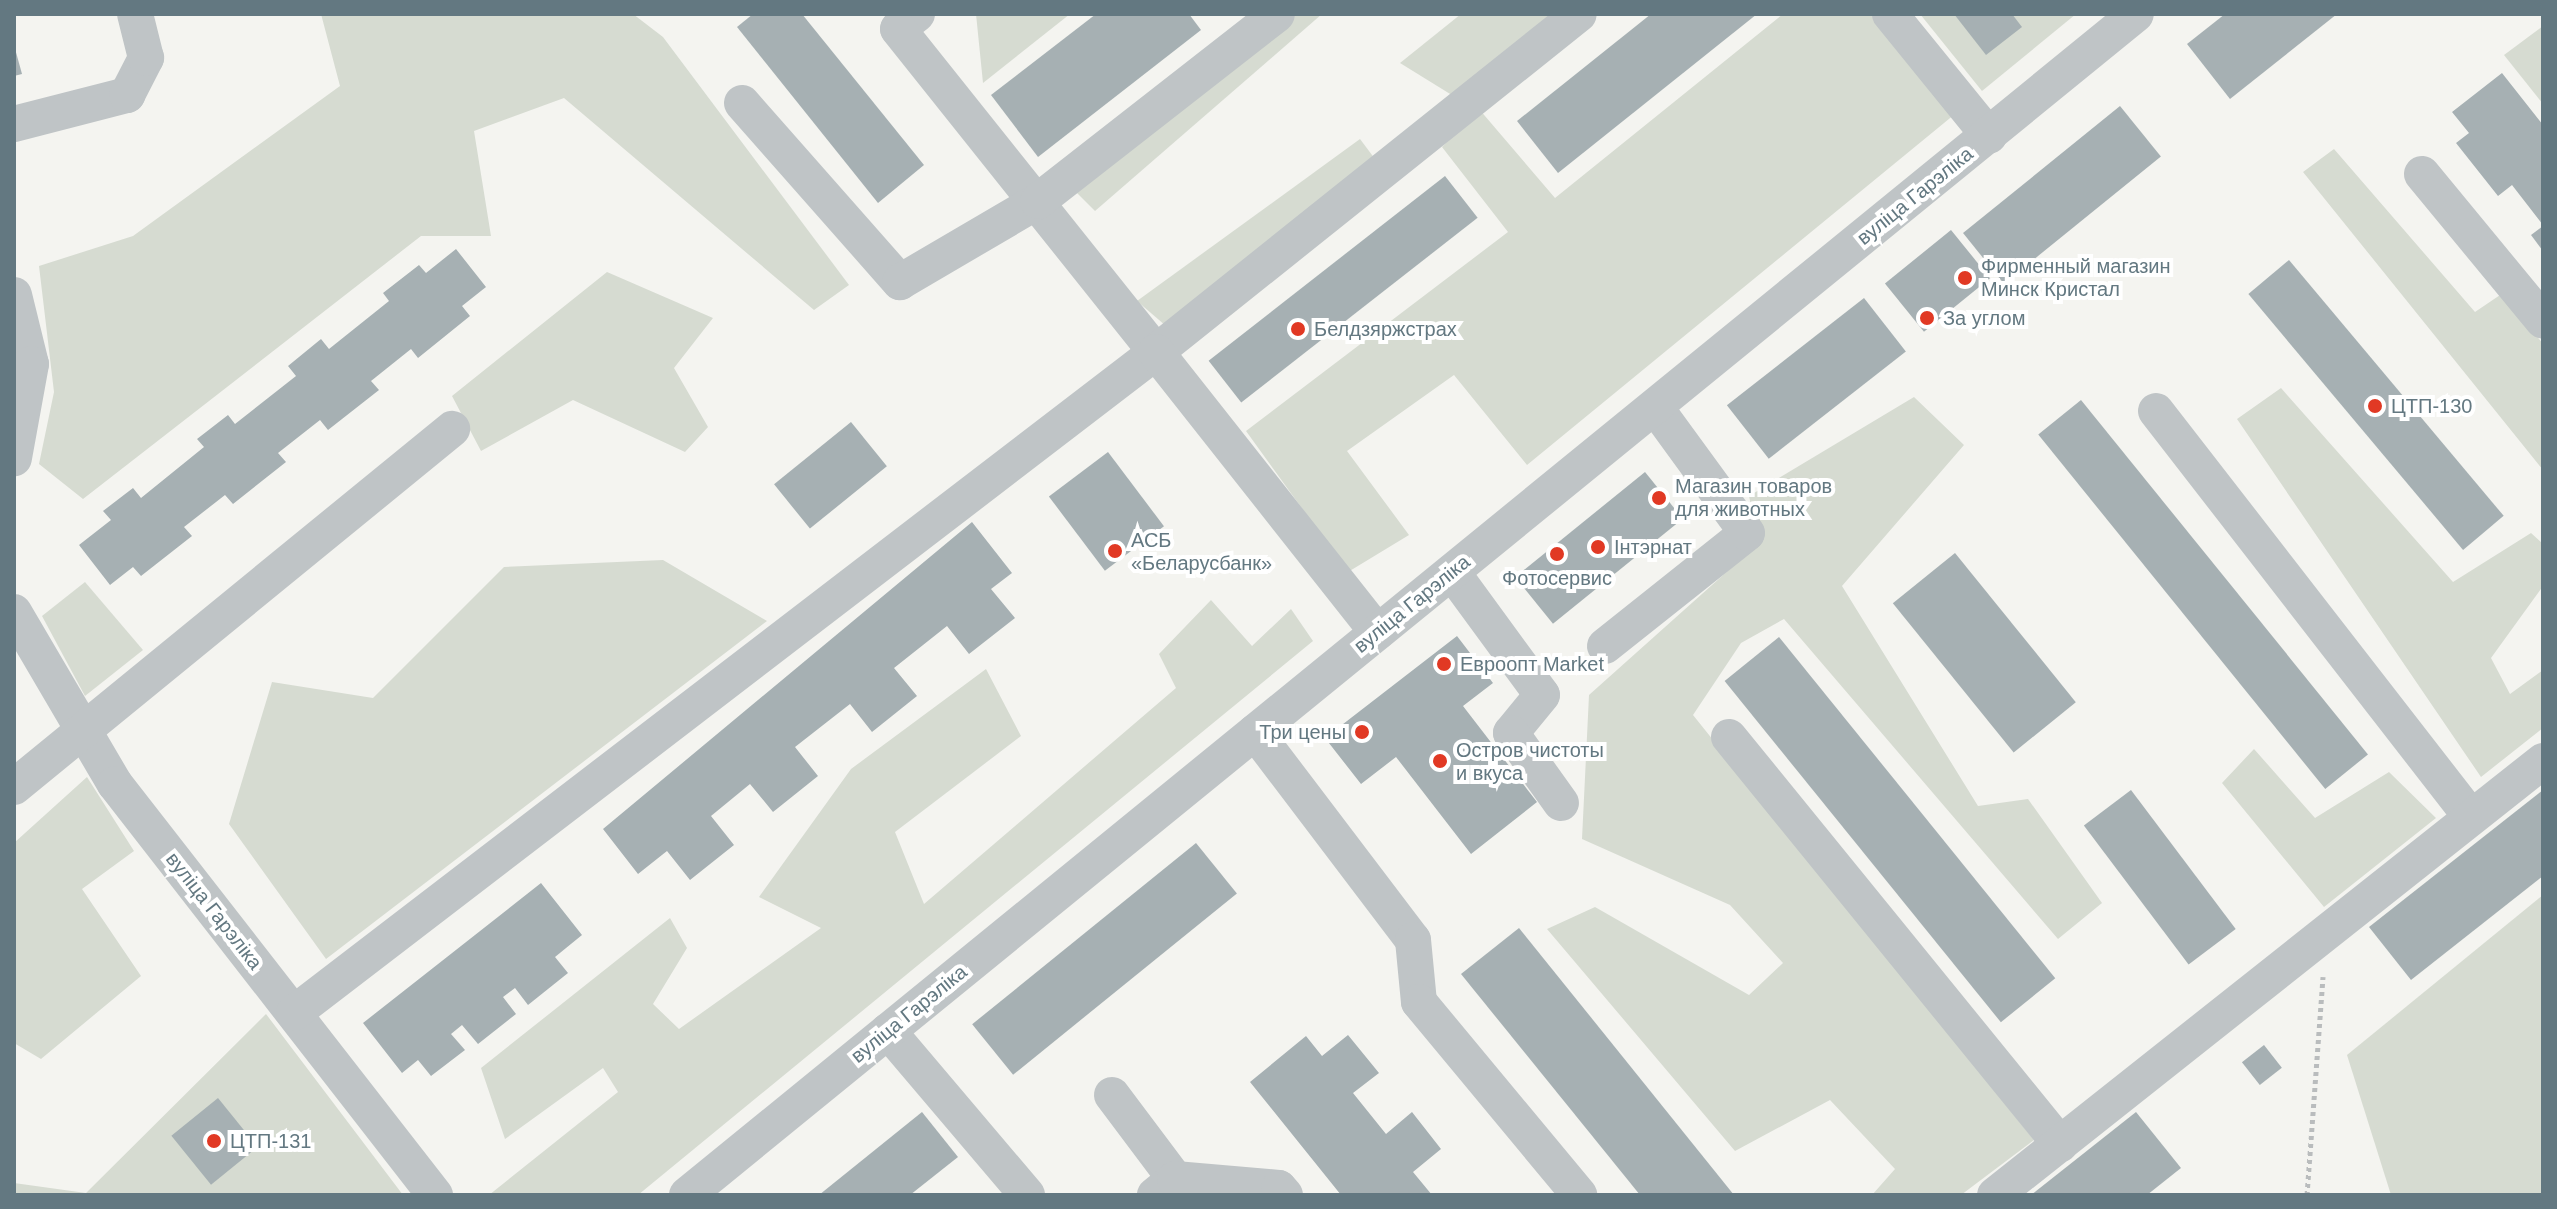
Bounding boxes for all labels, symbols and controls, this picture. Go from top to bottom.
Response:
street label: вуліца Гарэліка [1852,142,1978,250]
place label: Фирменный магазин Минск Кристал [1981,254,2171,301]
marker: Фирменный магазин Минск Кристал [1956,269,1974,287]
place label: За углом [1943,306,2025,330]
marker: За углом [1918,309,1936,327]
place label: Белдзяржстрах [1314,317,1457,341]
marker: Белдзяржстрах [1289,320,1307,338]
place label: ЦТП-130 [2391,394,2472,418]
marker: ЦТП-130 [2366,397,2384,415]
place label: Магазин товаров для животных [1675,474,1832,521]
marker: Магазин товаров для животных [1650,489,1668,507]
place label: АСБ «Беларусбанк» [1131,528,1272,575]
place label: Інтэрнат [1614,535,1692,559]
marker: Інтэрнат [1589,538,1607,556]
marker: АСБ «Беларусбанк» [1106,542,1124,560]
marker: Фотосервис [1548,545,1566,563]
street label: вуліца Гарэліка [1349,550,1475,658]
place label: Фотосервис [1502,566,1612,590]
place label: Евроопт Market [1460,652,1604,676]
marker: Евроопт Market [1435,655,1453,673]
place label: Три цены [1259,720,1346,744]
marker: Три цены [1353,723,1371,741]
place label: Остров чистоты и вкуса [1456,738,1604,785]
marker: Остров чистоты и вкуса [1431,752,1449,770]
street label: вуліца Гарэліка [161,848,267,974]
street label: вуліца Гарэліка [846,960,972,1068]
place label: ЦТП-131 [230,1129,311,1153]
marker: ЦТП-131 [205,1132,223,1150]

